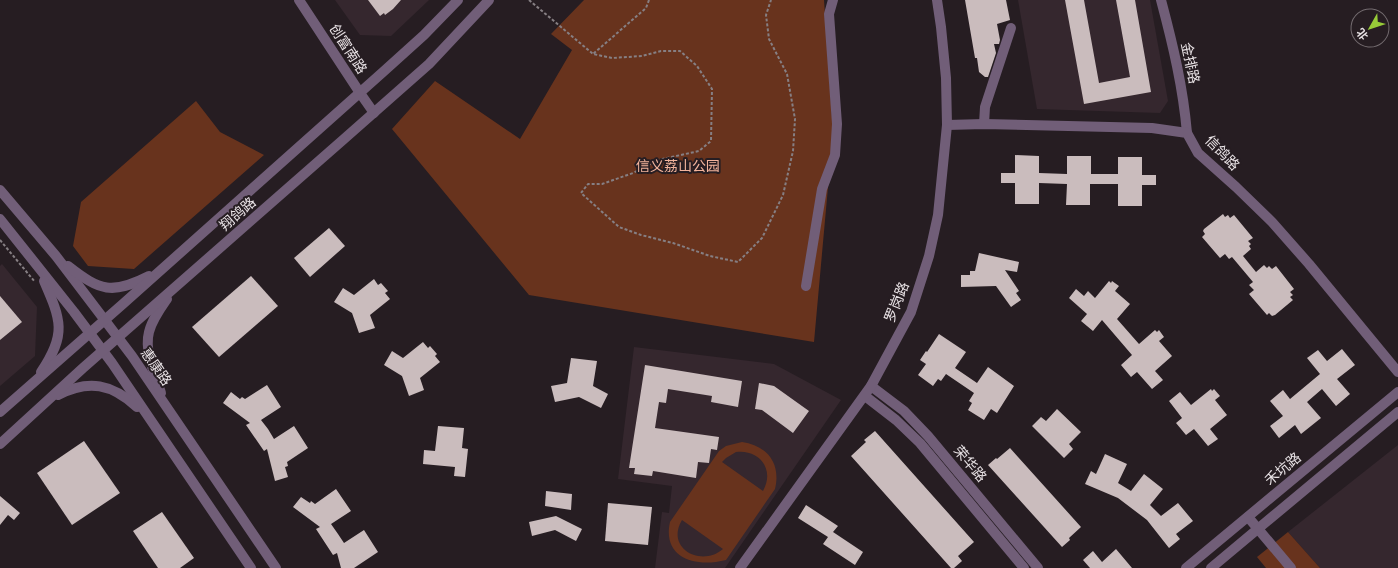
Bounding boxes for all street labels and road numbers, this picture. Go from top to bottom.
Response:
street label: 创富南路 [325,20,371,78]
street label: 金排路 [1176,40,1204,86]
street label: 信鸽路 [1201,131,1243,175]
street label: 翔鸽路 [216,193,260,235]
street label: 罗岗路 [880,279,914,325]
street label: 惠康路 [136,344,176,390]
street label: 荣华路 [949,442,991,486]
street label: 禾坑路 [1261,448,1305,490]

